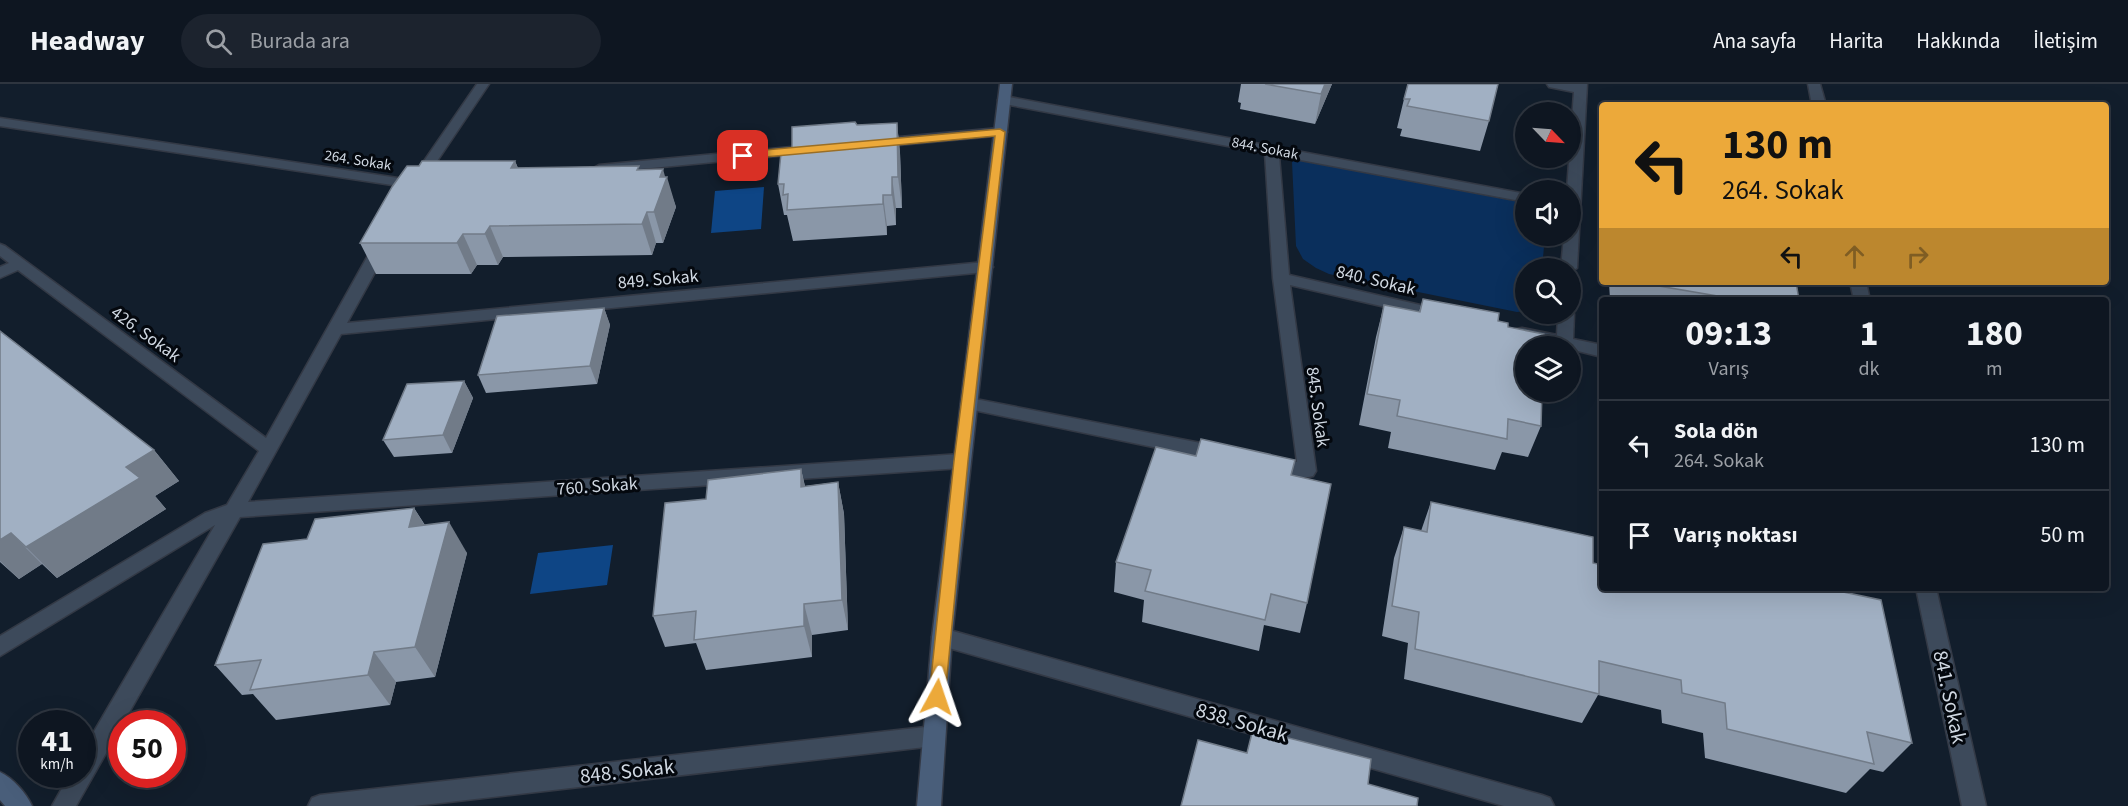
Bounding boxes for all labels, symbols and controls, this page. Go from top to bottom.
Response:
search box [181,14,601,68]
text: Headway [30,21,145,61]
icon: search [202,25,235,58]
text: Burada ara [250,25,350,57]
text: Ana sayfa [1713,26,1796,56]
text: Harita [1829,26,1883,56]
text: Hakkında [1916,26,2000,56]
text: İletişim [2033,26,2098,56]
north arrow [1515,102,1581,168]
map controls [1515,102,1581,402]
text: 130 m [1722,115,1833,175]
icon: left [1623,126,1701,204]
pin [717,130,768,181]
street label: 844. Sokak [1230,132,1301,165]
icon: arrive [726,139,759,172]
street label: 264. Sokak [323,145,393,176]
text: 264. Sokak [1722,171,1844,210]
button: sound [1515,180,1581,246]
icon: left [1775,240,1808,273]
icon: ahead [1838,240,1871,273]
icon: right [1901,240,1934,273]
button: search [1515,258,1581,324]
street label: 840. Sokak [1334,259,1418,302]
street label: 849. Sokak [617,264,700,295]
street label: 426. Sokak [106,300,186,368]
text: 09:13 [1685,308,1772,359]
text: 1 [1859,308,1878,359]
text: 180 [1966,308,2023,359]
button: layers [1515,336,1581,402]
text: Varış [1709,355,1749,383]
text: dk [1858,355,1879,383]
text: m [1986,355,2003,383]
street label: 845. Sokak [1299,365,1336,449]
text: Sola dön [1674,415,1758,447]
icon: left [1623,429,1656,462]
text: 130 m [2030,429,2085,461]
text: 264. Sokak [1674,447,1764,475]
street label: 760. Sokak [556,471,638,502]
icon: arrive [1623,519,1656,552]
text: Varış noktası [1674,519,1798,551]
text: 50 m [2040,519,2085,551]
street label: 841. Sokak [1926,648,1975,747]
position arrow [905,665,969,729]
street label: 838. Sokak [1192,695,1292,750]
speed limit sign: 50 [108,710,186,788]
text: 41 [41,720,73,763]
street label: 848. Sokak [578,751,676,791]
text: km/h [40,754,74,775]

